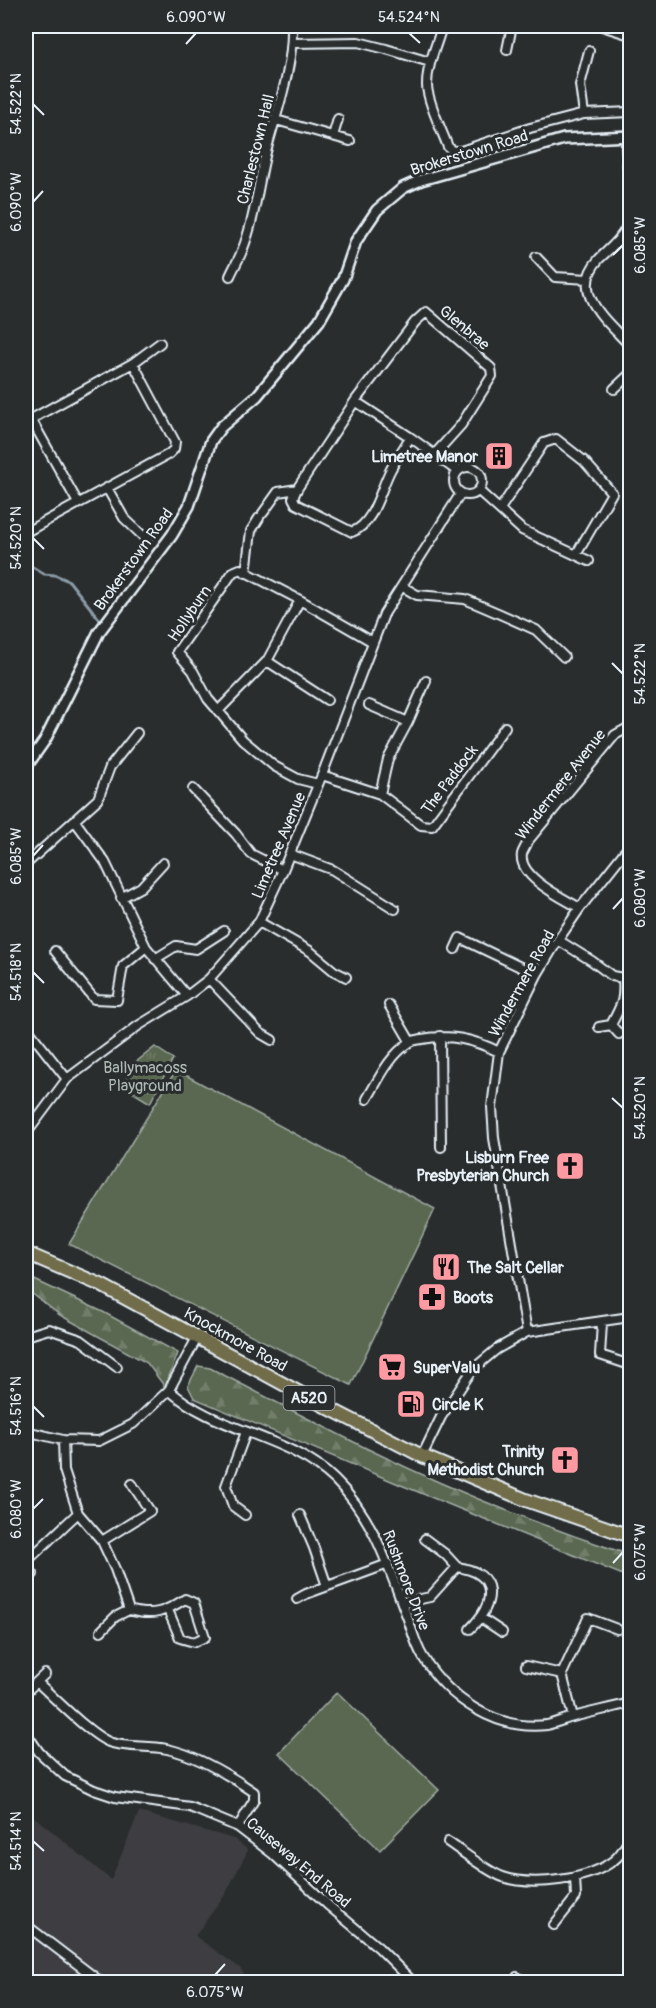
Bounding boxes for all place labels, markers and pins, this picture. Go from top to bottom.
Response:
building icon: Limetree Manor [483,440,515,472]
place label: Limetree Manor [371,447,478,467]
place label: Lisburn Free Presbyterian Church [416,1148,550,1186]
church icon: Lisburn Free Presbyterian Church [554,1150,586,1182]
restaurant icon: The Salt Cellar [430,1251,462,1283]
place label: The Salt Cellar [466,1258,564,1278]
pharmacy icon: Boots [416,1281,448,1313]
place label: Boots [453,1288,494,1308]
supermarket icon: SuperValu [376,1351,408,1383]
place label: SuperValu [413,1358,480,1378]
fuel station icon: Circle K [395,1388,427,1420]
place label: Circle K [432,1395,484,1415]
place label: Trinity Methodist Church [428,1442,544,1480]
church icon: Trinity Methodist Church [549,1444,581,1476]

